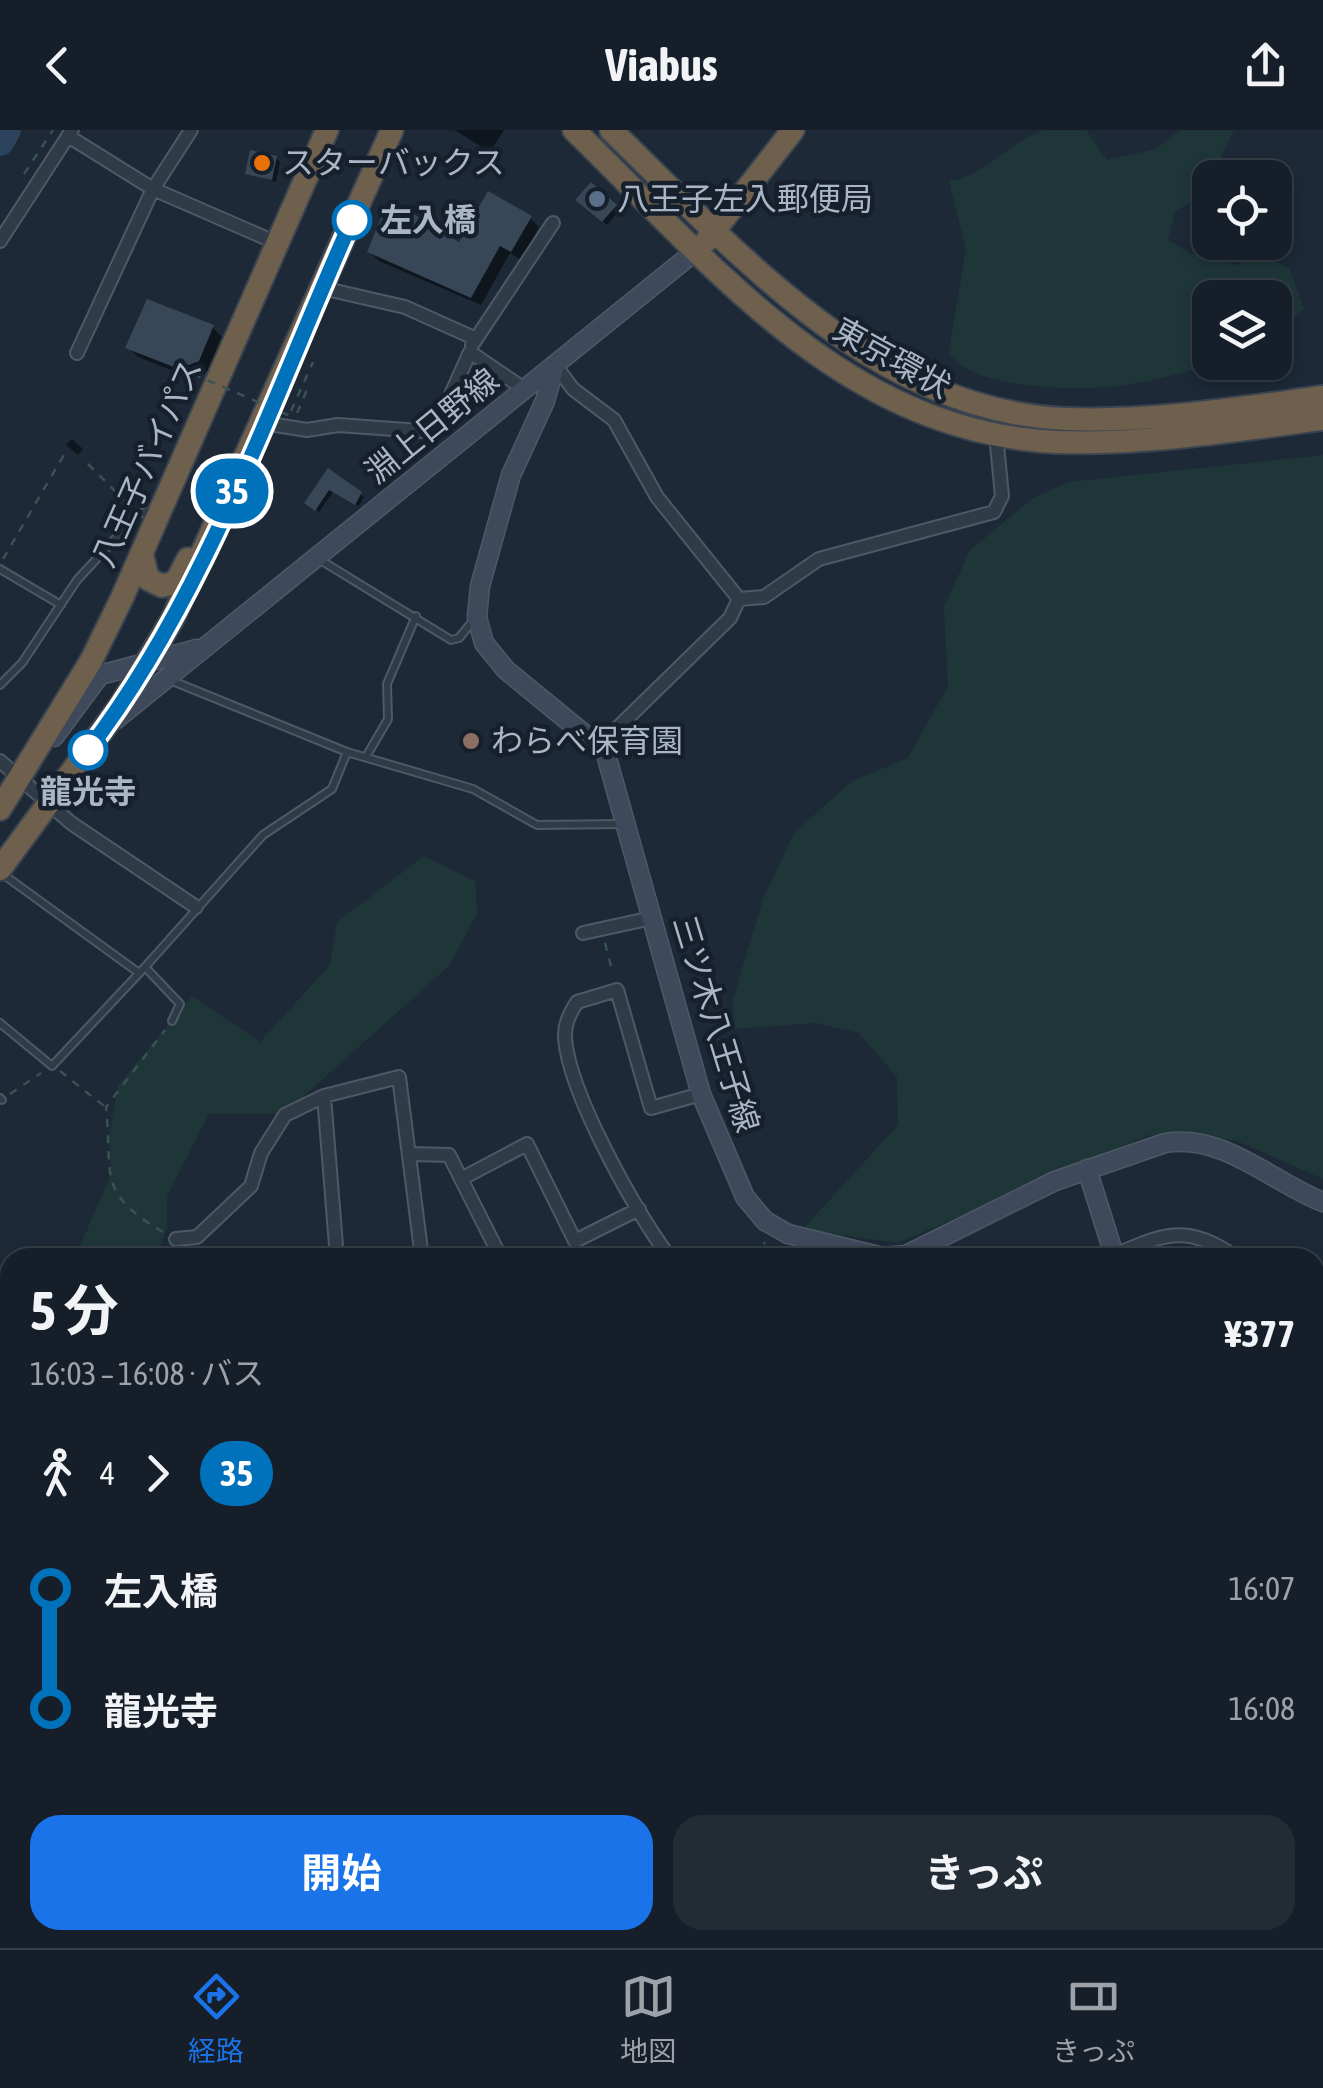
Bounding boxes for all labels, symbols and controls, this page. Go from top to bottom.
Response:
icon: back [30,38,85,93]
icon: share [1238,38,1293,93]
text: Viabus [605,39,718,91]
place label: スターバックス [282,144,505,181]
marker: スターバックス [251,152,273,174]
map controls [1192,160,1292,380]
button: locate [1192,160,1292,260]
place label: 八王子左入郵便局 [617,180,873,217]
marker: 八王子左入郵便局 [586,188,608,210]
marker: 左入橋 [333,201,371,239]
place label: 左入橋 [380,201,476,238]
button: layers [1192,280,1292,380]
street label: 東京環状 [827,310,957,405]
street label: 八王子バイパス [84,353,209,572]
street label: 淵上日野線 [358,361,506,490]
line badge: 35 [187,458,277,524]
text: 35 [216,471,248,511]
place label: わらべ保育園 [491,722,683,759]
marker: わらべ保育園 [460,730,482,752]
marker: 龍光寺 [69,731,107,769]
place label: 龍光寺 [40,773,136,810]
street label: 三ツ木八王子線 [666,911,767,1136]
text: 5 分 [30,1279,118,1342]
text: ¥377 [1225,1312,1295,1355]
text: 16:03 – 16:08 · バス [30,1355,264,1392]
icon: walk [30,1446,85,1501]
icon: forward [130,1446,185,1501]
text: 35 [220,1453,253,1493]
text: 4 [100,1455,115,1492]
text: 左入橋 [104,1570,218,1613]
text: 16:07 [1229,1570,1295,1607]
text: 龍光寺 [104,1690,218,1733]
text: 16:08 [1229,1690,1295,1727]
button: 開始 [30,1815,653,1930]
button: きっぷ [673,1815,1295,1930]
tab: 経路 [188,1969,244,2069]
tab: 地図 [620,1969,676,2069]
tab: きっぷ [1052,1969,1135,2069]

